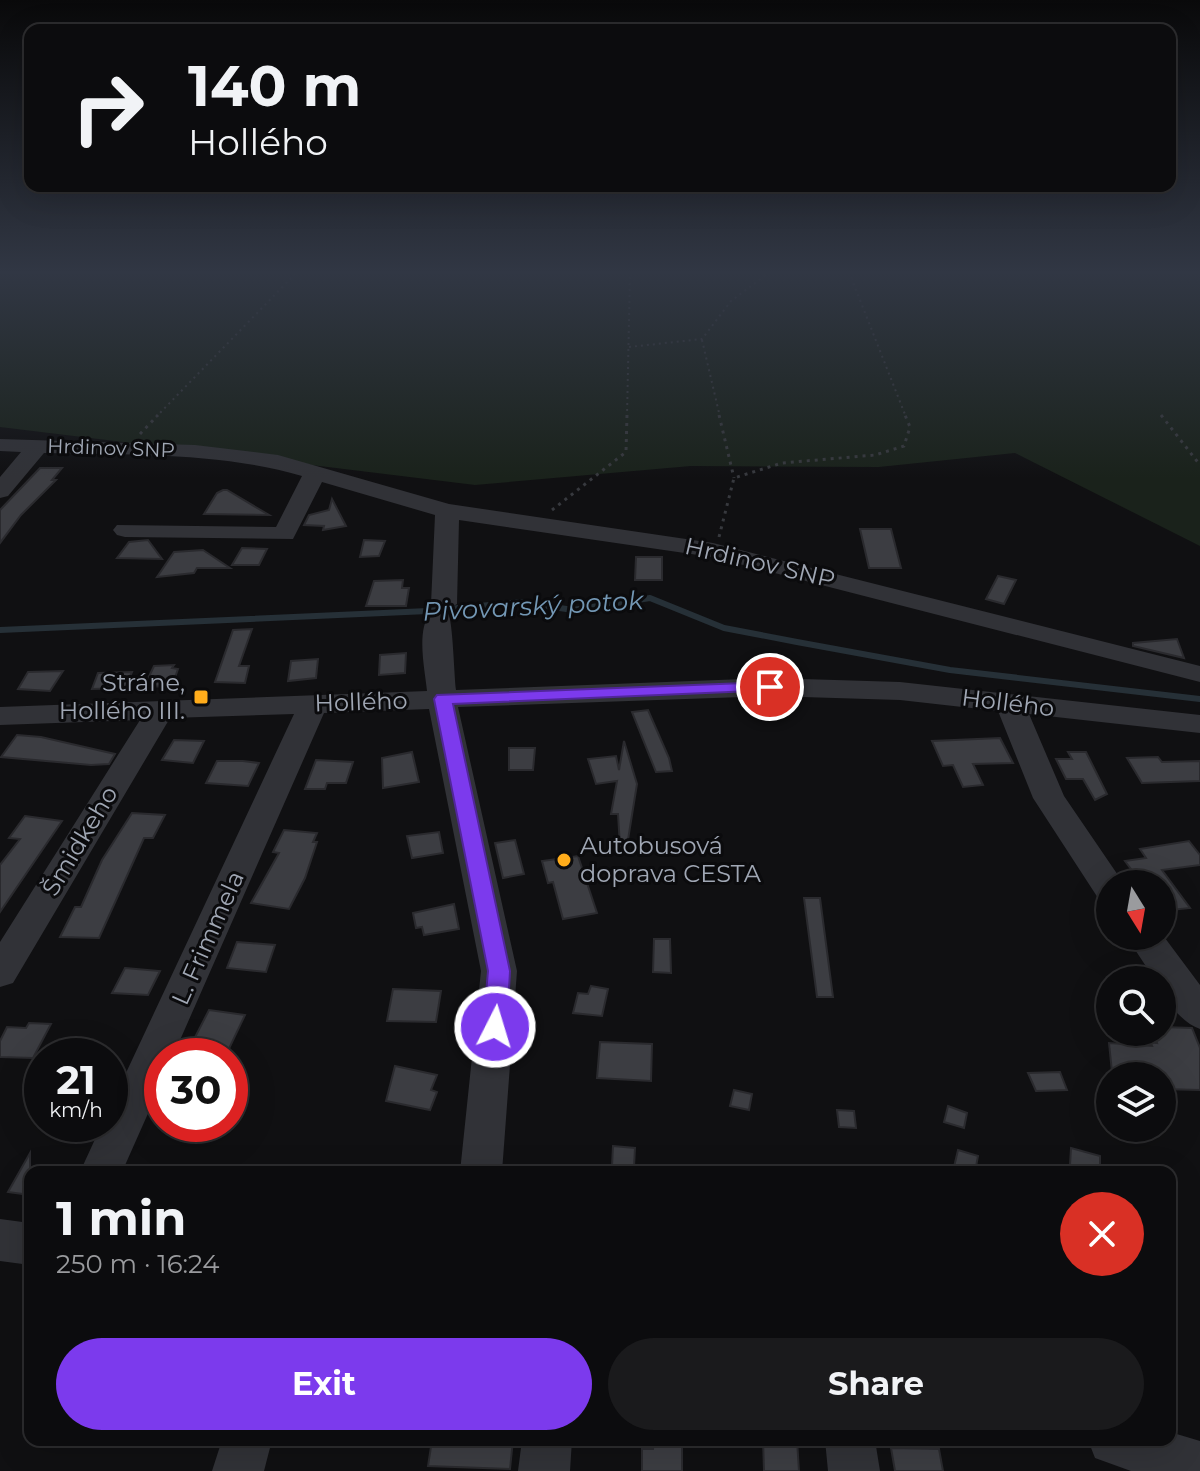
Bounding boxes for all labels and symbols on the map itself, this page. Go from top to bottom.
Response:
street label: Hrdinov SNP [47,434,175,462]
street label: Hrdinov SNP [682,531,838,594]
water label: Pivovarský potok [422,584,646,628]
pin [736,653,804,721]
place label: Stráne, Hollého III. [59,668,185,725]
street label: Hollého [960,682,1056,723]
street label: Hollého [314,685,408,718]
marker: Stráne, Hollého III. [192,688,210,706]
street label: Šmidkeho [36,781,124,901]
place label: Autobusová doprava CESTA [580,831,762,888]
marker: Autobusová doprava CESTA [555,851,573,869]
street label: L. Frimmela [165,867,250,1009]
north arrow [1096,870,1176,950]
position arrow [453,985,537,1069]
speed limit sign: 30 [144,1038,248,1142]

